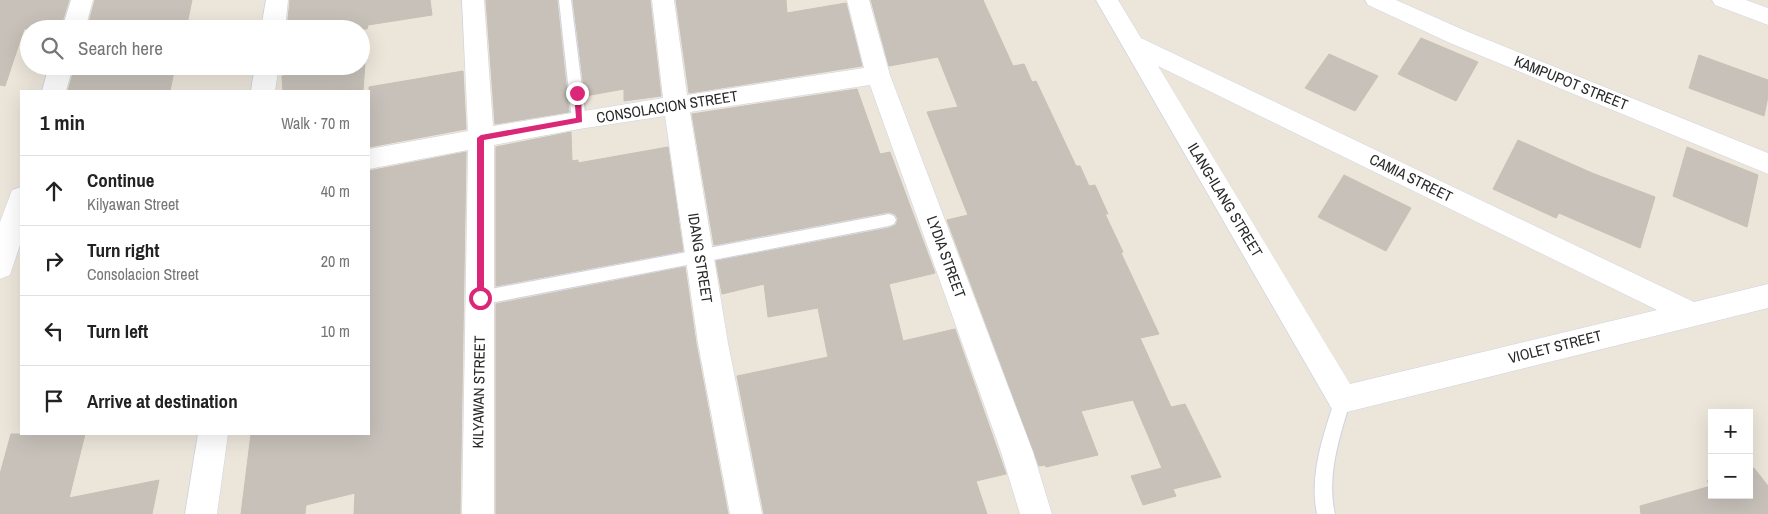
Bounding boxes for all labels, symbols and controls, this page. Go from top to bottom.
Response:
search box [20,20,370,75]
icon: search [38,34,66,62]
text: Search here [78,35,163,61]
street label: KAMPUPOT STREET [1511,50,1632,115]
route end [566,82,589,105]
street label: CONSOLACION STREET [595,85,740,128]
text: 1 min [40,108,85,137]
text: Walk · 70 m [281,112,350,134]
street label: ILANG-ILANG STREET [1183,139,1268,261]
street label: CAMIA STREET [1366,148,1457,207]
text: Continue [87,167,155,193]
icon: ahead [40,177,68,205]
text: 40 m [321,180,350,202]
text: Kilyawan Street [87,193,179,215]
street label: IDANG STREET [683,211,718,305]
street label: LYDIA STREET [922,213,971,301]
text: Turn right [87,237,159,263]
icon: right [40,247,68,275]
text: 20 m [321,250,350,272]
text: Consolacion Street [87,263,199,285]
route start [469,287,492,310]
icon: left [40,317,68,345]
text: Turn left [87,318,148,344]
text: 10 m [321,320,350,342]
street label: VIOLET STREET [1506,325,1604,368]
street label: KILYAWAN STREET [467,335,490,449]
icon: arrive [40,387,68,415]
text: Arrive at destination [87,388,238,414]
map controls [1708,409,1753,499]
button: + [1708,409,1753,454]
button: − [1708,454,1753,499]

